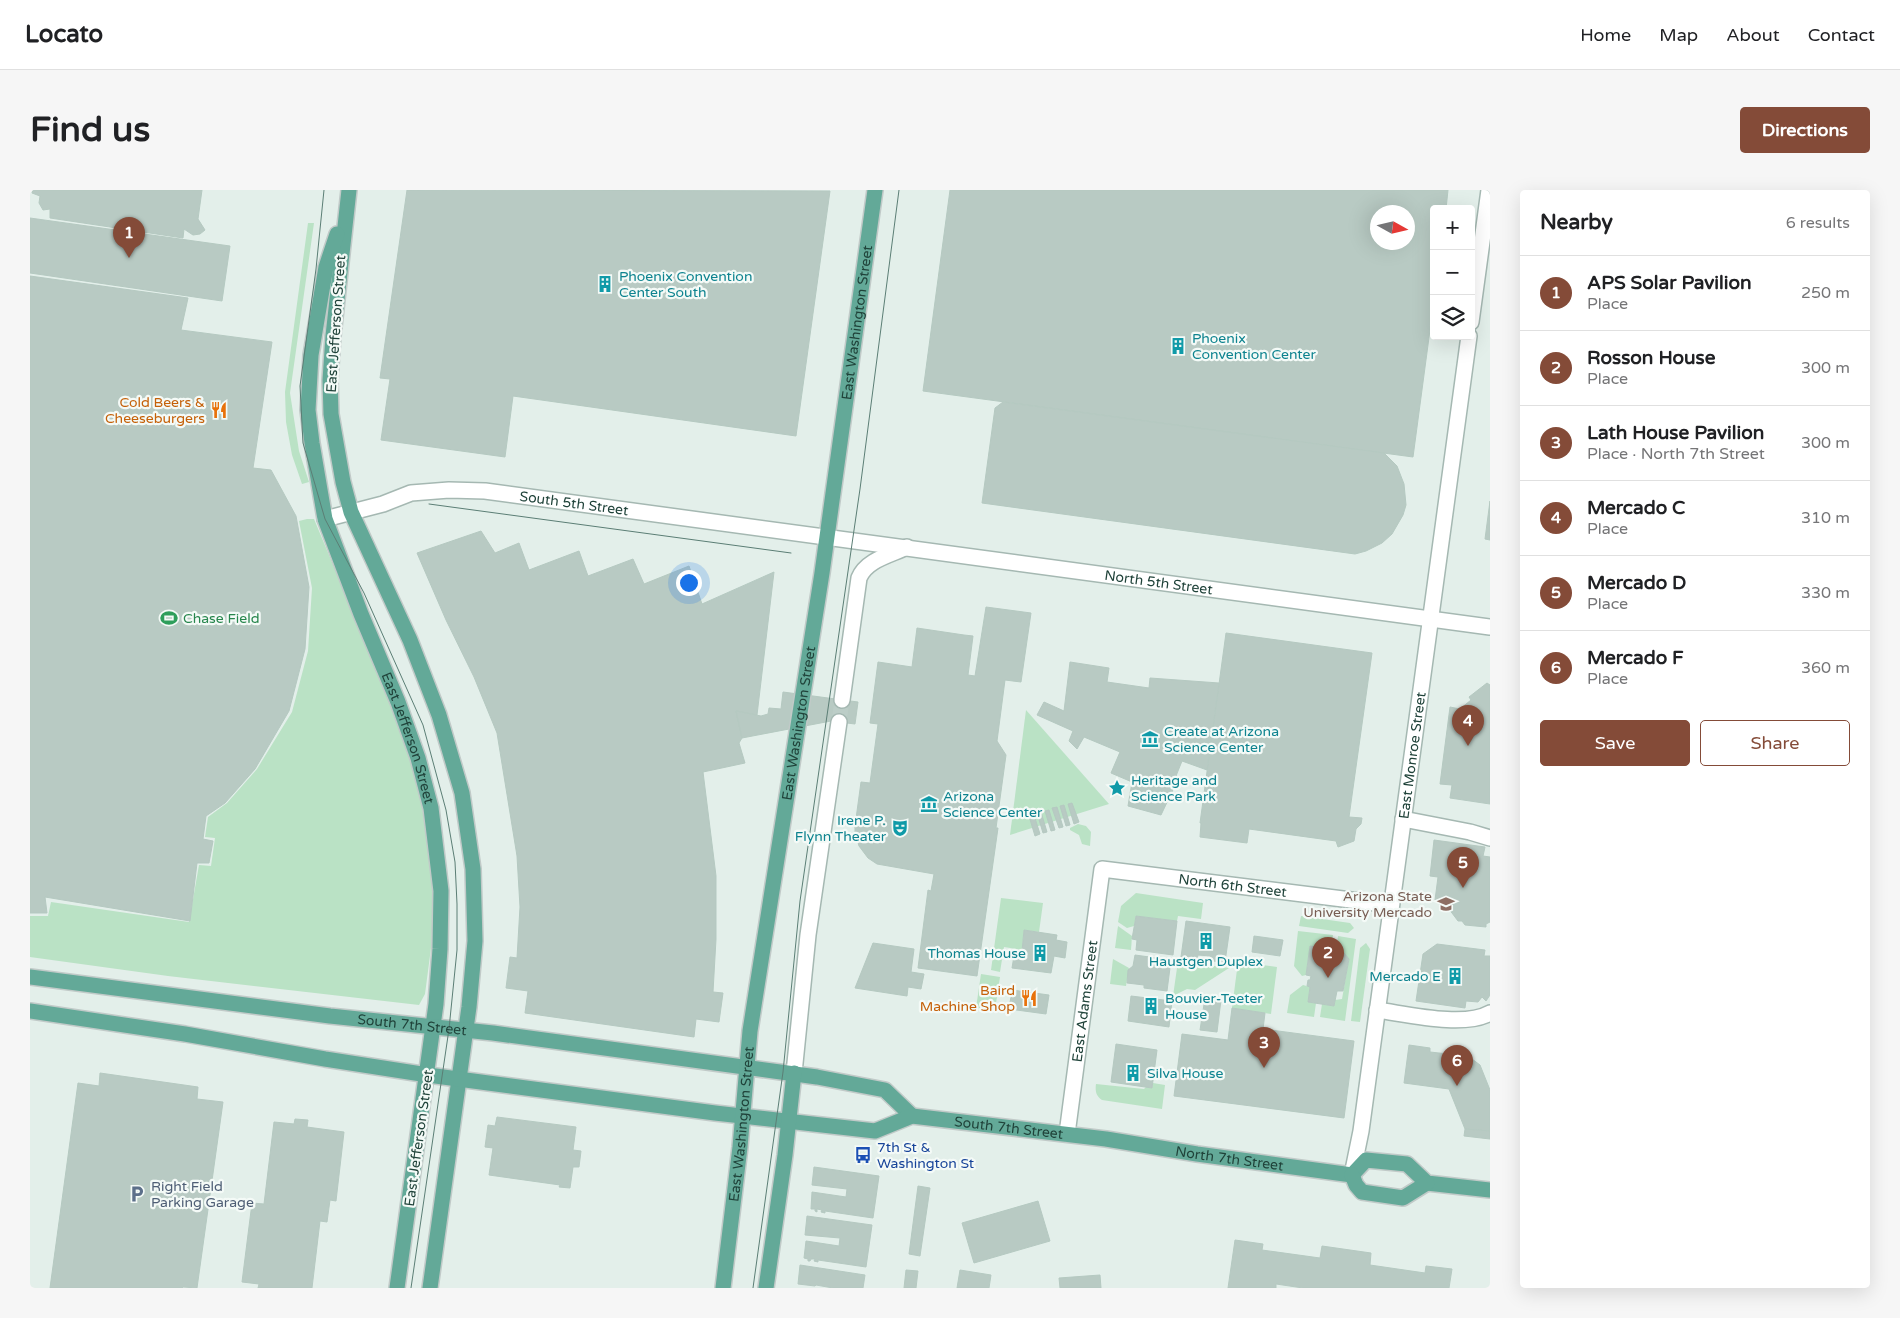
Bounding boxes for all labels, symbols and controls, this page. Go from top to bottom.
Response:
text: Locato [25,20,103,49]
text: Home [1580,24,1631,46]
text: Map [1659,24,1698,46]
text: About [1726,24,1780,46]
text: Contact [1808,24,1875,46]
button: Directions [1740,107,1870,153]
text: Find us [30,109,150,151]
north arrow [1370,205,1415,250]
map controls [1430,205,1475,340]
button: + [1430,205,1475,250]
text: Nearby [1540,210,1613,235]
text: 6 results [1786,213,1850,233]
pin: 1 [113,217,145,258]
street label: East Washington Street [838,243,876,401]
button: − [1430,250,1475,295]
street label: East Jefferson Street [323,254,349,393]
place label: Phoenix Convention Center South [619,268,752,301]
text: APS Solar Pavilion [1587,272,1752,294]
building icon: Phoenix Convention Center South [595,274,615,294]
text: 1 [1551,283,1561,303]
text: 250 m [1801,283,1850,303]
text: Place [1587,294,1628,314]
button: layers [1430,295,1475,340]
place label: Phoenix Convention Center [1192,330,1316,363]
building icon: Phoenix Convention Center [1168,336,1188,356]
text: Rosson House [1587,347,1715,369]
text: 2 [1551,358,1561,378]
text: 300 m [1801,358,1850,378]
text: Place [1587,369,1628,389]
place label: Cold Beers & Cheeseburgers [105,394,205,427]
restaurant icon: Cold Beers & Cheeseburgers [209,400,229,420]
text: Lath House Pavilion [1587,422,1764,444]
text: 3 [1551,433,1561,453]
text: 300 m [1801,433,1850,453]
text: Place · North 7th Street [1587,444,1765,464]
street label: South 5th Street [519,487,630,519]
text: Mercado C [1587,497,1685,519]
text: 4 [1551,508,1561,528]
text: 310 m [1801,508,1850,528]
text: Place [1587,519,1628,539]
street label: North 5th Street [1104,566,1214,598]
your location [676,570,702,596]
text: Mercado D [1587,572,1686,594]
text: 5 [1551,583,1561,603]
text: 330 m [1801,583,1850,603]
text: Place [1587,594,1628,614]
sports icon: Chase Field [159,608,179,628]
place label: Chase Field [183,610,260,627]
street label: East Washington Street [778,644,819,802]
text: Mercado F [1587,647,1684,669]
text: 6 [1551,658,1561,678]
text: 360 m [1801,658,1850,678]
text: Place [1587,669,1628,689]
street label: East Jefferson Street [378,670,438,806]
street label: East Monroe Street [1395,690,1429,820]
pin: 4 [1452,705,1484,746]
button: Save [1540,720,1690,766]
button: Share [1700,720,1850,766]
place label: Create at Arizona Science Center [1164,723,1279,756]
museum icon: Create at Arizona Science Center [1140,729,1160,749]
place label: Heritage and Science Park [1131,772,1217,805]
place icon: Heritage and Science Park [1107,778,1127,798]
place label: Arizona Science Center [943,788,1043,821]
museum icon: Arizona Science Center [919,794,939,814]
place label: Irene P. Flynn Theater [795,812,887,845]
theatre icon: Irene P. Flynn Theater [890,818,910,838]
pin: 5 [1447,847,1479,888]
street label: North 6th Street [1178,870,1288,901]
place label: Arizona State University Mercado [1303,888,1432,921]
school or university icon: Arizona State University Mercado [1436,894,1456,914]
building icon: Haustgen Duplex [1196,931,1216,951]
pin: 2 [1312,937,1344,978]
street label: East Adams Street [1068,939,1101,1063]
building icon: Thomas House [1030,943,1050,963]
place label: Thomas House [927,945,1026,962]
place label: Haustgen Duplex [1149,953,1263,970]
building icon: Mercado E [1445,966,1465,986]
place label: Mercado E [1369,968,1441,985]
place label: Baird Machine Shop [920,982,1015,1015]
restaurant icon: Baird Machine Shop [1019,988,1039,1008]
place label: Bouvier-Teeter House [1165,990,1263,1023]
building icon: Bouvier-Teeter House [1141,996,1161,1016]
street label: South 7th Street [357,1010,468,1039]
pin: 3 [1248,1027,1280,1068]
street label: East Washington Street [725,1045,757,1203]
pin: 6 [1441,1045,1473,1086]
building icon: Silva House [1123,1063,1143,1083]
place label: Silva House [1147,1065,1223,1082]
street label: East Jefferson Street [401,1068,437,1207]
street label: South 7th Street [953,1113,1065,1142]
place label: 7th St & Washington St [877,1139,975,1172]
street label: North 7th Street [1174,1142,1285,1174]
bus stop icon: 7th St & Washington St [853,1145,873,1165]
place label: Right Field Parking Garage [151,1178,254,1211]
parking icon: Right Field Parking Garage [127,1184,147,1204]

